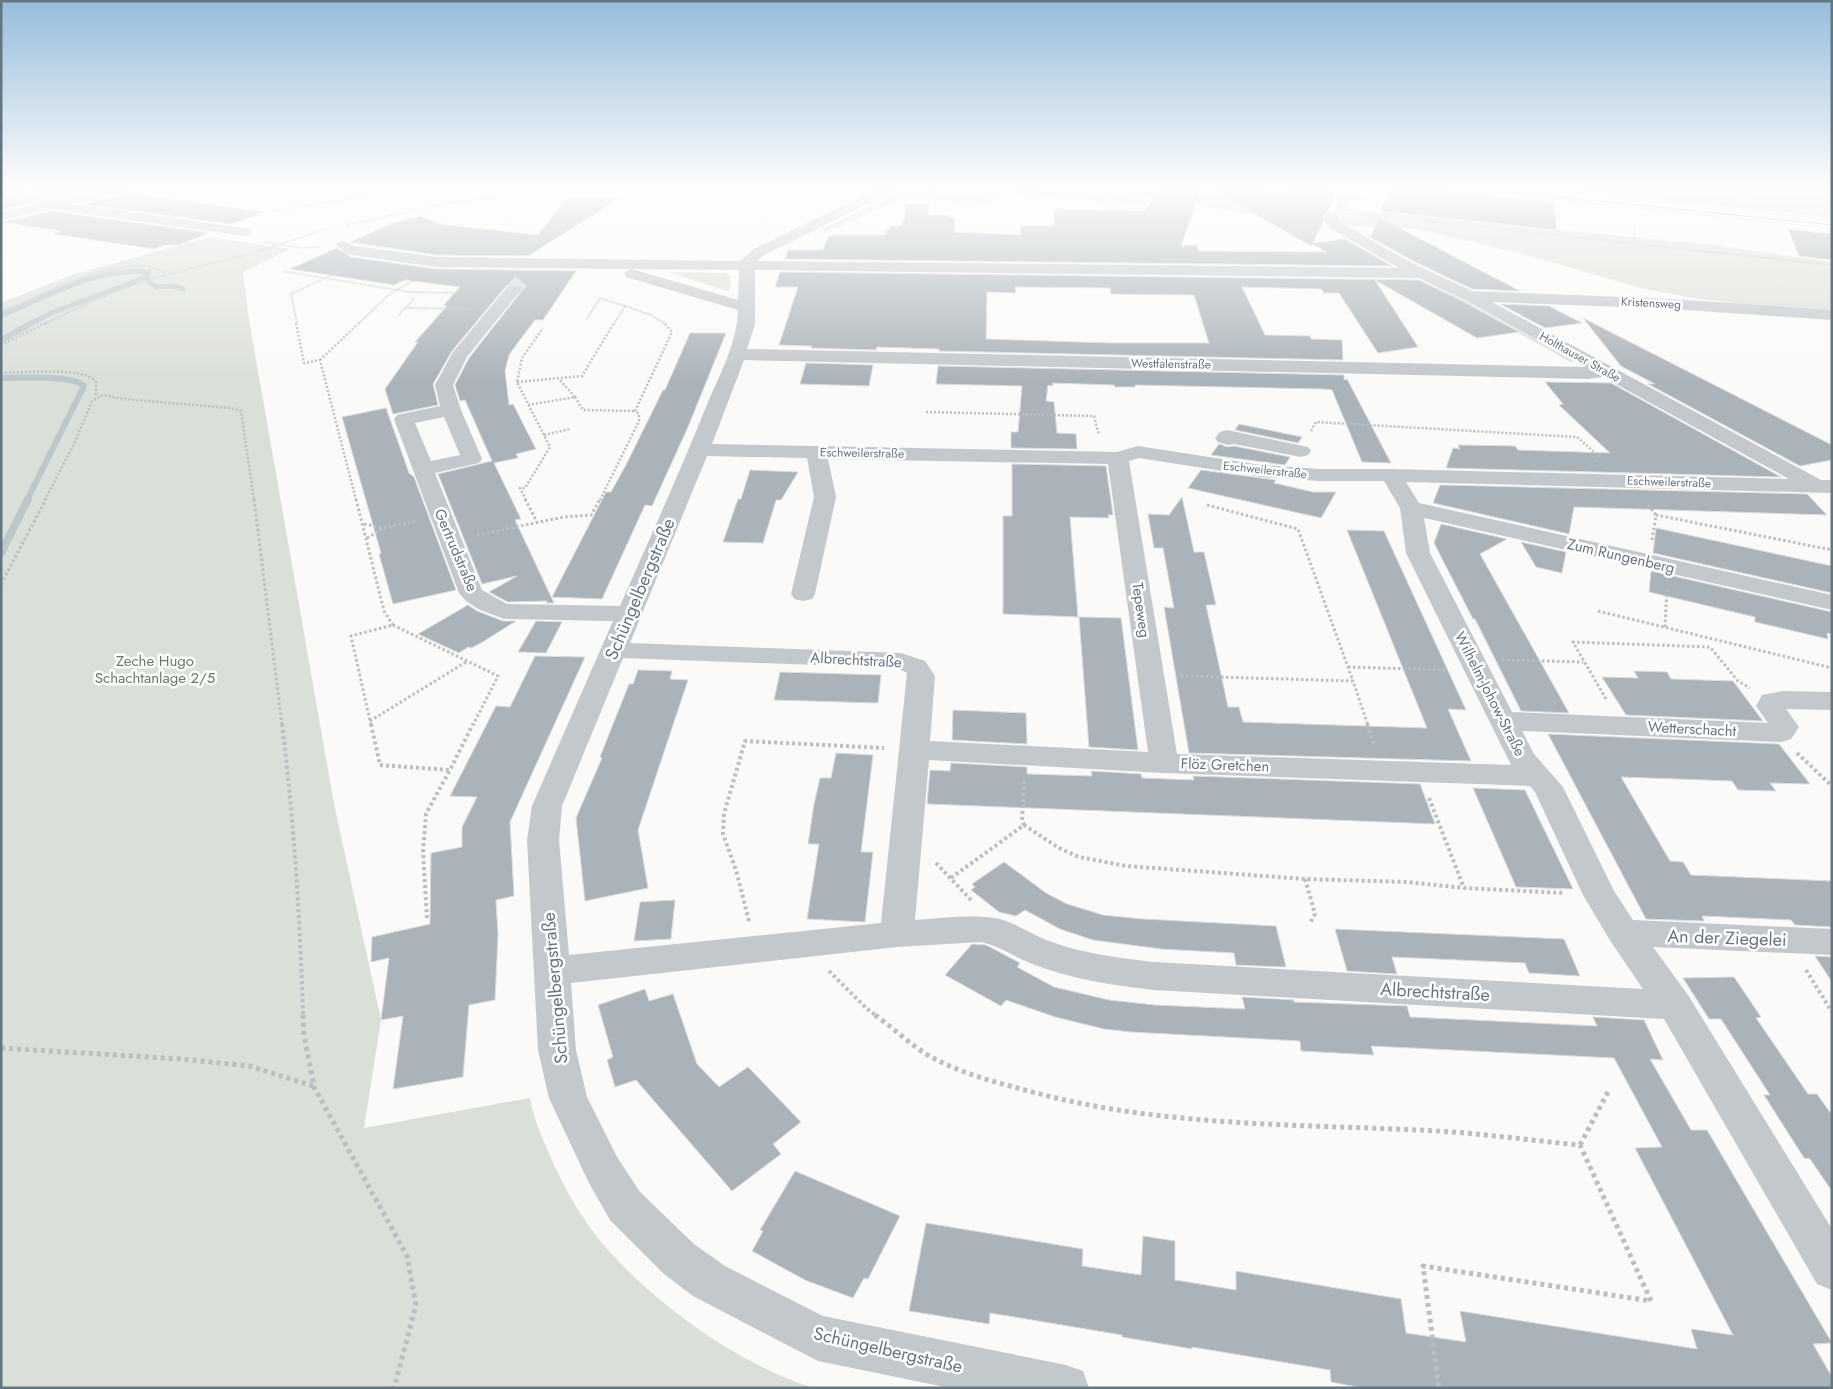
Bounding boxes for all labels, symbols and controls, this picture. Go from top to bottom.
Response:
street label: Kristensweg [1621,292,1681,314]
street label: Holthauser Straße [1536,327,1624,387]
street label: Westfalenstraße [1131,354,1211,374]
street label: Eschweilerstraße [820,443,904,463]
street label: Eschweilerstraße [1222,457,1308,483]
street label: Eschweilerstraße [1627,472,1711,492]
street label: Gertrudstraße [429,505,483,595]
street label: Schüngelbergstraße [598,514,682,664]
street label: Zum Rungenberg [1565,533,1677,579]
street label: Tepeweg [1126,581,1156,639]
street label: Wilhelm-Johow-Straße [1449,628,1531,760]
street label: Albrechtstraße [810,647,902,673]
park label: Zeche Hugo Schachtanlage 2/5 [95,650,215,689]
street label: Wetterschacht [1647,716,1737,742]
street label: Flöz Gretchen [1180,752,1270,778]
street label: Schüngelbergstraße [535,911,575,1065]
street label: An der Ziegelei [1667,923,1787,953]
street label: Albrechtstraße [1380,976,1490,1008]
street label: Schüngelbergstraße [811,1320,965,1380]

